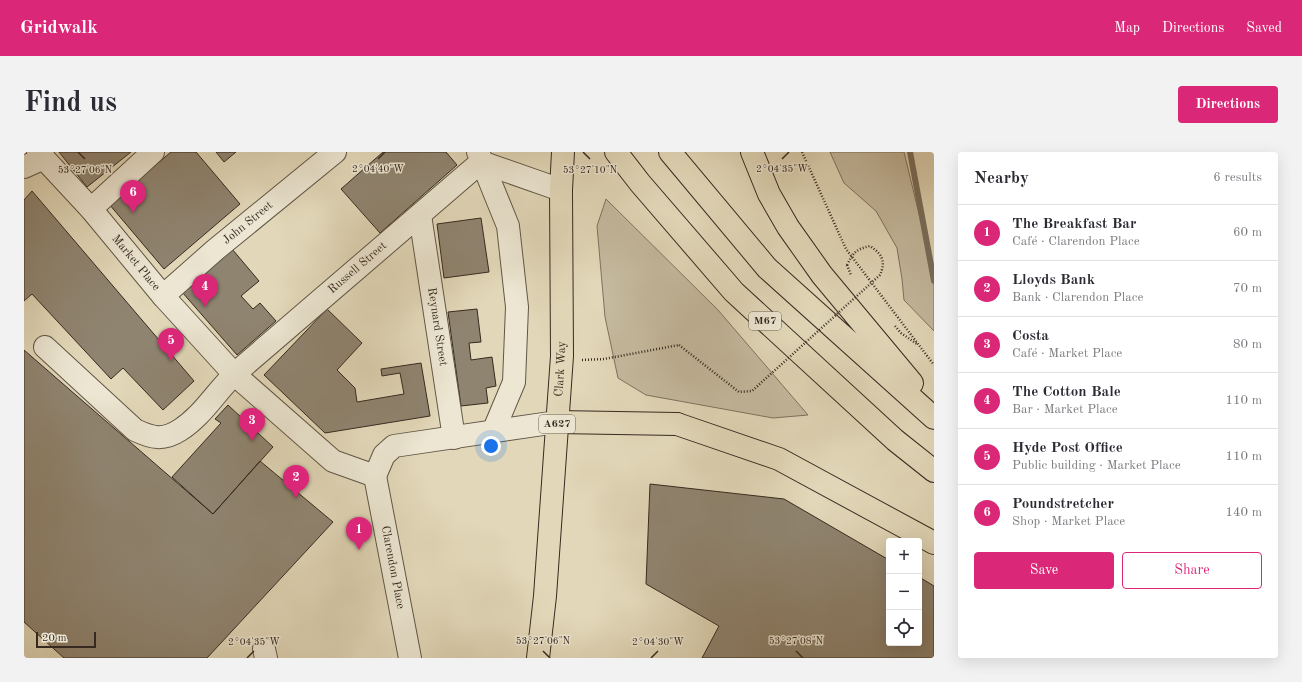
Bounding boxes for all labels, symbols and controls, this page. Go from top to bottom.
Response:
text: Gridwalk [20,19,98,38]
text: Map [1114,21,1140,35]
text: Directions [1162,21,1224,35]
text: Saved [1246,21,1282,35]
button: Directions [1178,86,1278,123]
text: Find us [24,90,117,118]
text: 2°04'40"W [352,164,404,174]
text: 2°04'35"W [756,164,808,174]
text: 53°27'06"N [58,165,113,175]
text: 53°27'10"N [563,165,618,175]
text: Nearby [974,170,1029,187]
text: 6 results [1213,171,1262,184]
pin: 6 [120,180,146,213]
street label: John Street [221,199,275,247]
text: The Breakfast Bar [1012,217,1136,232]
text: 1 [983,226,991,239]
text: 60 m [1233,226,1262,239]
street label: Market Place [109,233,162,294]
text: Café · Clarendon Place [1012,235,1140,248]
street label: Russell Street [326,240,389,296]
text: Lloyds Bank [1012,273,1095,288]
pin: 4 [192,274,218,307]
text: 2 [983,282,991,295]
text: 70 m [1233,282,1262,295]
street label: Reynard Street [425,287,449,367]
text: Bank · Clarendon Place [1012,291,1143,304]
road number: M67 [749,312,781,330]
pin: 5 [158,328,184,361]
text: Costa [1012,329,1049,344]
text: 3 [983,338,991,351]
text: 80 m [1233,338,1262,351]
street label: Clark Way [553,340,568,397]
text: Café · Market Place [1012,347,1122,360]
text: The Cotton Bale [1012,385,1121,400]
text: 4 [983,394,991,407]
text: 110 m [1225,394,1262,407]
text: Bar · Market Place [1012,403,1118,416]
pin: 3 [239,408,265,441]
road number: A627 [539,415,575,433]
your location [481,436,501,456]
text: Hyde Post Office [1012,441,1123,456]
text: 5 [983,450,991,463]
text: 110 m [1225,450,1262,463]
text: Public building · Market Place [1012,459,1181,472]
pin: 2 [283,465,309,498]
text: Poundstretcher [1012,497,1114,512]
text: 6 [983,506,991,519]
text: 140 m [1225,506,1262,519]
text: Shop · Market Place [1012,515,1125,528]
pin: 1 [346,517,372,550]
street label: Clarendon Place [379,525,407,610]
map controls [886,538,922,646]
button: + [886,538,922,574]
button: Save [974,552,1114,589]
button: Share [1122,552,1262,589]
button: − [886,574,922,610]
button: locate [886,610,922,646]
scale bar [36,630,96,649]
text: 20 m [42,633,67,644]
text: 53°27'06"N [516,636,571,646]
text: 53°27'08"N [769,636,824,646]
text: 2°04'35"W [228,637,280,647]
text: 2°04'30"W [632,637,684,647]

